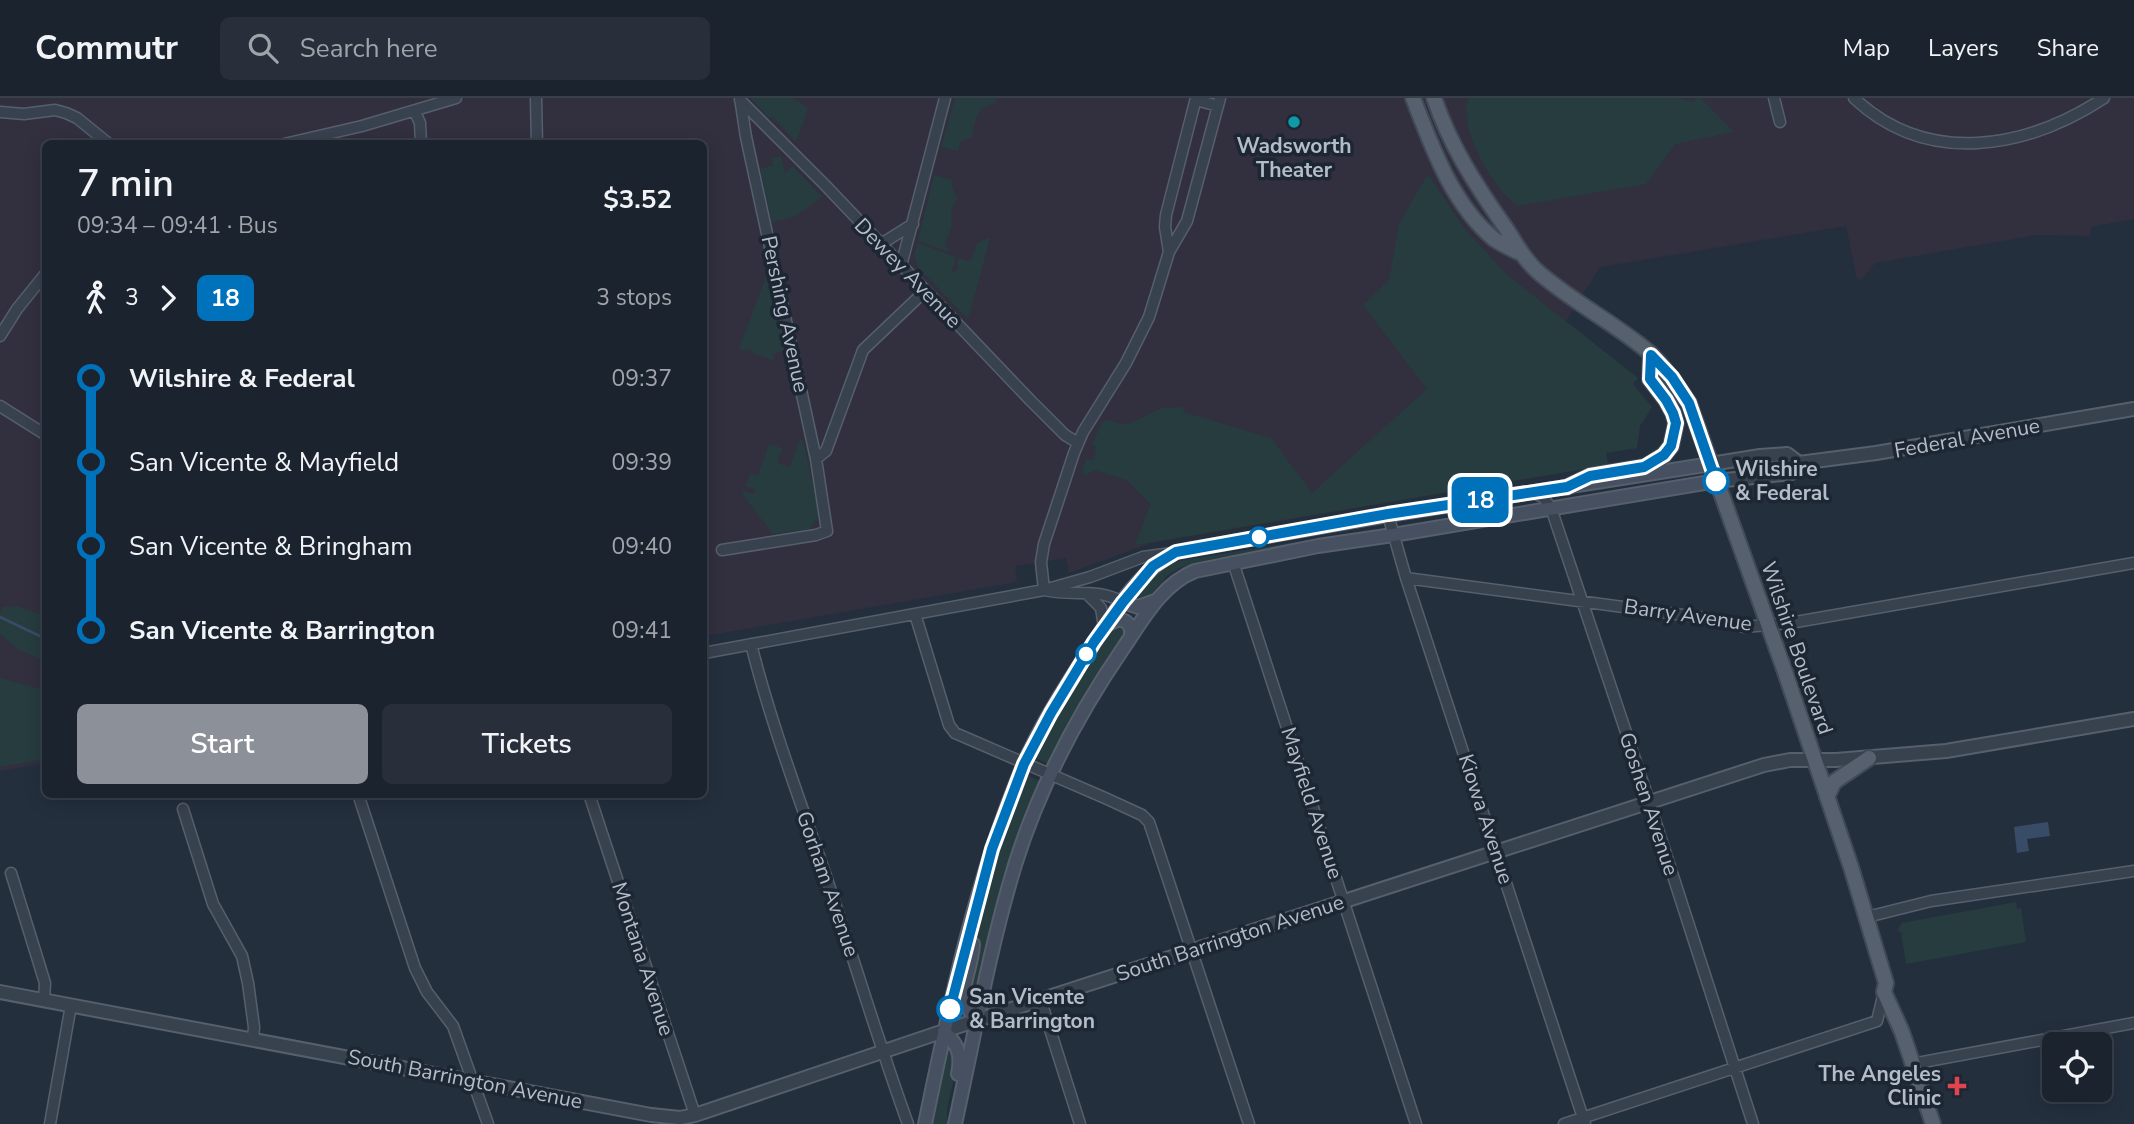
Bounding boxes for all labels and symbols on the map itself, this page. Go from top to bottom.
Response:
marker: Wadsworth Theater [1286,114,1302,130]
place label: Wadsworth Theater [1236,132,1352,184]
street label: Dewey Avenue [848,212,968,334]
street label: Pershing Avenue [755,233,815,395]
street label: Federal Avenue [1892,411,2042,465]
place label: Wilshire & Federal [1735,455,1829,507]
marker: Wilshire & Federal [1703,468,1729,494]
line badge: 18 [1448,477,1512,523]
unlabelled marker [1249,527,1269,547]
street label: Wilshire Boulevard [1754,558,1840,738]
street label: Barry Avenue [1622,592,1754,638]
unlabelled marker [1076,644,1096,664]
street label: Mayfield Avenue [1274,724,1350,882]
street label: Goshen Avenue [1613,729,1685,879]
street label: Kiowa Avenue [1452,750,1520,888]
street label: Gorham Avenue [790,807,866,961]
street label: Montana Avenue [605,879,681,1039]
street label: South Barrington Avenue [1112,888,1348,988]
place label: San Vicente & Barrington [969,983,1095,1035]
marker: San Vicente & Barrington [937,996,963,1022]
street label: South Barrington Avenue [345,1043,585,1115]
place label: The Angeles Clinic [1818,1060,1941,1112]
marker: The Angeles Clinic [1947,1076,1967,1096]

